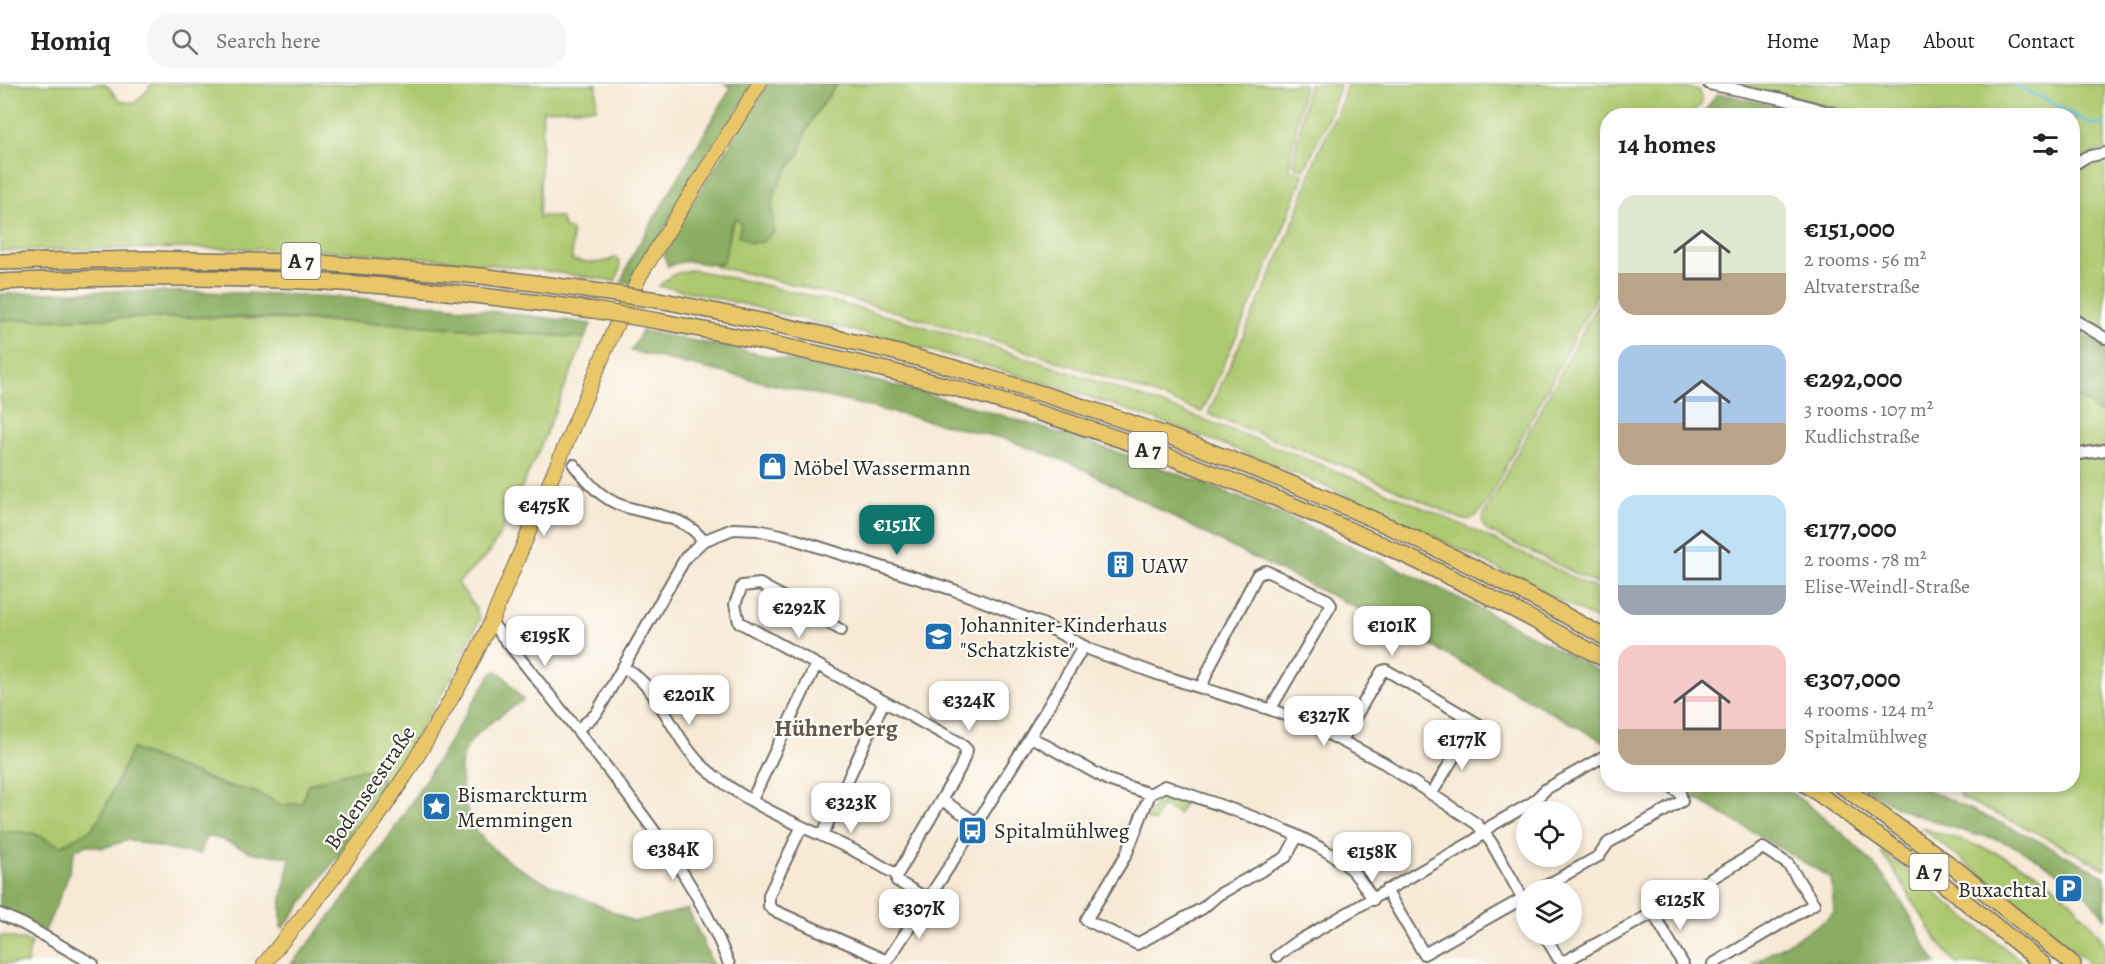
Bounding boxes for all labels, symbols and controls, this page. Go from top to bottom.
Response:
search box [147,14,567,68]
text: Homiq [30,22,111,60]
icon: search [168,25,201,58]
text: Search here [216,26,321,56]
text: Home [1766,27,1819,55]
text: Map [1852,27,1890,55]
text: About [1923,27,1975,55]
text: Contact [2008,27,2075,55]
text: 14 homes [1618,127,1716,162]
icon: filters [2029,128,2062,161]
text: €151,000 [1804,211,1895,246]
icon: home [1666,219,1738,291]
road number: A 7 [282,243,320,279]
text: 2 rooms · 56 m² [1804,246,1926,273]
text: Altvaterstraße [1804,273,1920,300]
text: €292,000 [1804,361,1902,396]
icon: home [1666,369,1738,441]
text: 3 rooms · 107 m² [1804,396,1933,423]
text: Kudlichstraße [1804,423,1920,450]
road number: A 7 [1128,432,1168,468]
shop icon: Möbel Wassermann [756,451,788,483]
place label: Möbel Wassermann [793,453,971,483]
pin: €475K [502,486,586,537]
text: €475K [518,492,570,519]
pin: €151K [855,505,939,556]
text: €151K [873,511,921,538]
text: €177,000 [1804,511,1897,546]
icon: home [1666,519,1738,591]
text: 2 rooms · 78 m² [1804,546,1927,573]
building icon: UAW [1104,549,1136,581]
place label: UAW [1141,551,1189,581]
text: Elise-Weindl-Straße [1804,573,1970,600]
pin: €292K [757,588,841,639]
text: €292K [772,594,826,621]
pin: €101K [1350,606,1434,657]
place label: Johanniter-Kinderhaus "Schatzkiste" [960,610,1167,665]
text: €101K [1368,612,1417,639]
pin: €195K [503,616,587,667]
school or university icon: Johanniter-Kinderhaus "Schatzkiste" [923,621,955,653]
text: €195K [520,622,570,649]
text: €307,000 [1804,661,1901,696]
icon: home [1666,669,1738,741]
pin: €201K [647,675,731,726]
text: €201K [663,681,715,708]
pin: €324K [927,681,1011,732]
text: €324K [943,687,995,714]
pin: €327K [1282,696,1366,747]
text: 4 rooms · 124 m² [1804,696,1934,723]
text: €327K [1298,702,1350,729]
district label: Hühnerberg [774,712,899,744]
street label: Bodenseestraße [317,720,422,855]
pin: €177K [1420,720,1504,771]
text: Spitalmühlweg [1804,723,1927,750]
text: €177K [1438,726,1486,753]
place label: Bismarckturm Memmingen [457,780,588,835]
pin: €323K [809,783,893,834]
text: €323K [825,789,877,816]
place icon: Bismarckturm Memmingen [420,791,452,823]
map controls [1516,801,1582,945]
button: locate [1516,801,1582,867]
bus stop icon: Spitalmühlweg [957,814,989,846]
place label: Spitalmühlweg [994,816,1130,846]
pin: €384K [631,830,715,881]
pin: €158K [1330,832,1414,883]
text: €384K [647,836,699,863]
text: €158K [1347,838,1397,865]
road number: A 7 [1910,854,1948,890]
parking icon: Buxachtal [2052,873,2084,905]
place label: Buxachtal [1958,875,2047,905]
button: layers [1516,879,1582,945]
pin: €125K [1638,880,1722,931]
text: €125K [1655,886,1705,913]
pin: €307K [877,889,961,940]
text: €307K [893,895,945,922]

